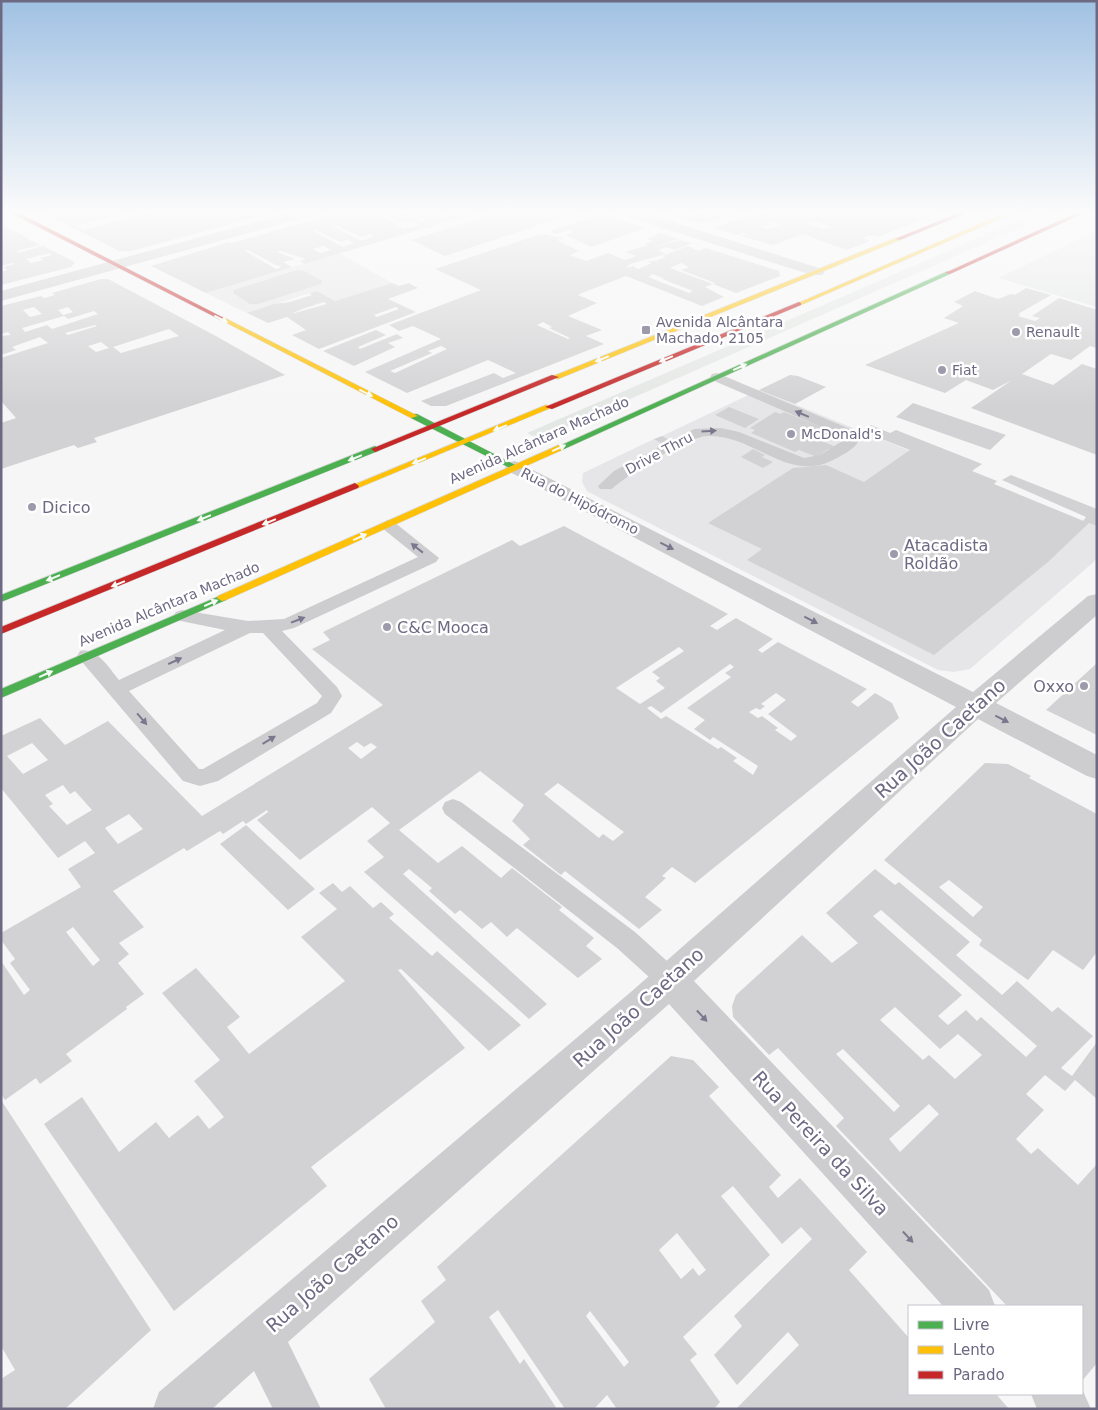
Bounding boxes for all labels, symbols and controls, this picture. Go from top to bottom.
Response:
place label: Avenida Alcântara Machado, 2105 [656,314,783,346]
one-way arrow [214,315,228,323]
marker: Avenida Alcântara Machado, 2105 [640,324,652,336]
place label: Renault [1026,324,1080,340]
marker: Renault [1010,326,1022,338]
one-way arrow [595,356,609,364]
one-way arrow [659,356,674,364]
place label: Fiat [952,362,978,378]
one-way arrow [733,363,747,371]
marker: Fiat [936,364,948,376]
one-way arrow [359,389,373,397]
street label: Avenida Alcântara Machado [447,393,631,487]
one-way arrow [795,409,809,417]
one-way arrow [492,424,507,432]
place label: McDonald's [801,426,882,442]
one-way arrow [701,427,717,435]
marker: McDonald's [785,428,797,440]
street label: Drive Thru [623,429,695,477]
one-way arrow [552,443,566,451]
one-way arrow [347,454,362,462]
one-way arrow [411,457,426,465]
street label: Rua do Hipódromo [519,464,641,538]
place label: Dicico [42,498,91,517]
marker: Dicico [26,501,38,513]
one-way arrow [197,515,211,523]
one-way arrow [261,519,276,527]
one-way arrow [353,533,367,541]
place label: Atacadista Roldão [904,536,988,573]
one-way arrow [411,542,424,553]
one-way arrow [660,542,674,550]
marker: Atacadista Roldão [888,548,900,560]
street label: Avenida Alcântara Machado [76,559,262,649]
one-way arrow [46,575,60,583]
one-way arrow [111,580,125,588]
one-way arrow [204,598,218,606]
one-way arrow [291,616,306,623]
one-way arrow [804,616,819,624]
place label: C&C Mooca [397,618,489,637]
marker: C&C Mooca [381,621,393,633]
one-way arrow [168,657,183,665]
one-way arrow [39,670,53,678]
street label: Rua João Caetano [870,674,1010,802]
place label: Oxxo [1033,677,1074,696]
marker: Oxxo [1078,680,1090,692]
one-way arrow [136,713,147,726]
one-way arrow [995,715,1010,723]
one-way arrow [262,736,275,745]
street label: Rua João Caetano [568,943,708,1071]
one-way arrow [696,1009,708,1021]
street label: Rua Pereira da Silva [748,1066,894,1220]
street label: Rua João Caetano [261,1210,403,1336]
one-way arrow [902,1231,914,1243]
legend [908,1305,1083,1395]
text: Livre [953,1316,989,1334]
text: Lento [953,1341,995,1359]
text: Parado [953,1366,1005,1384]

